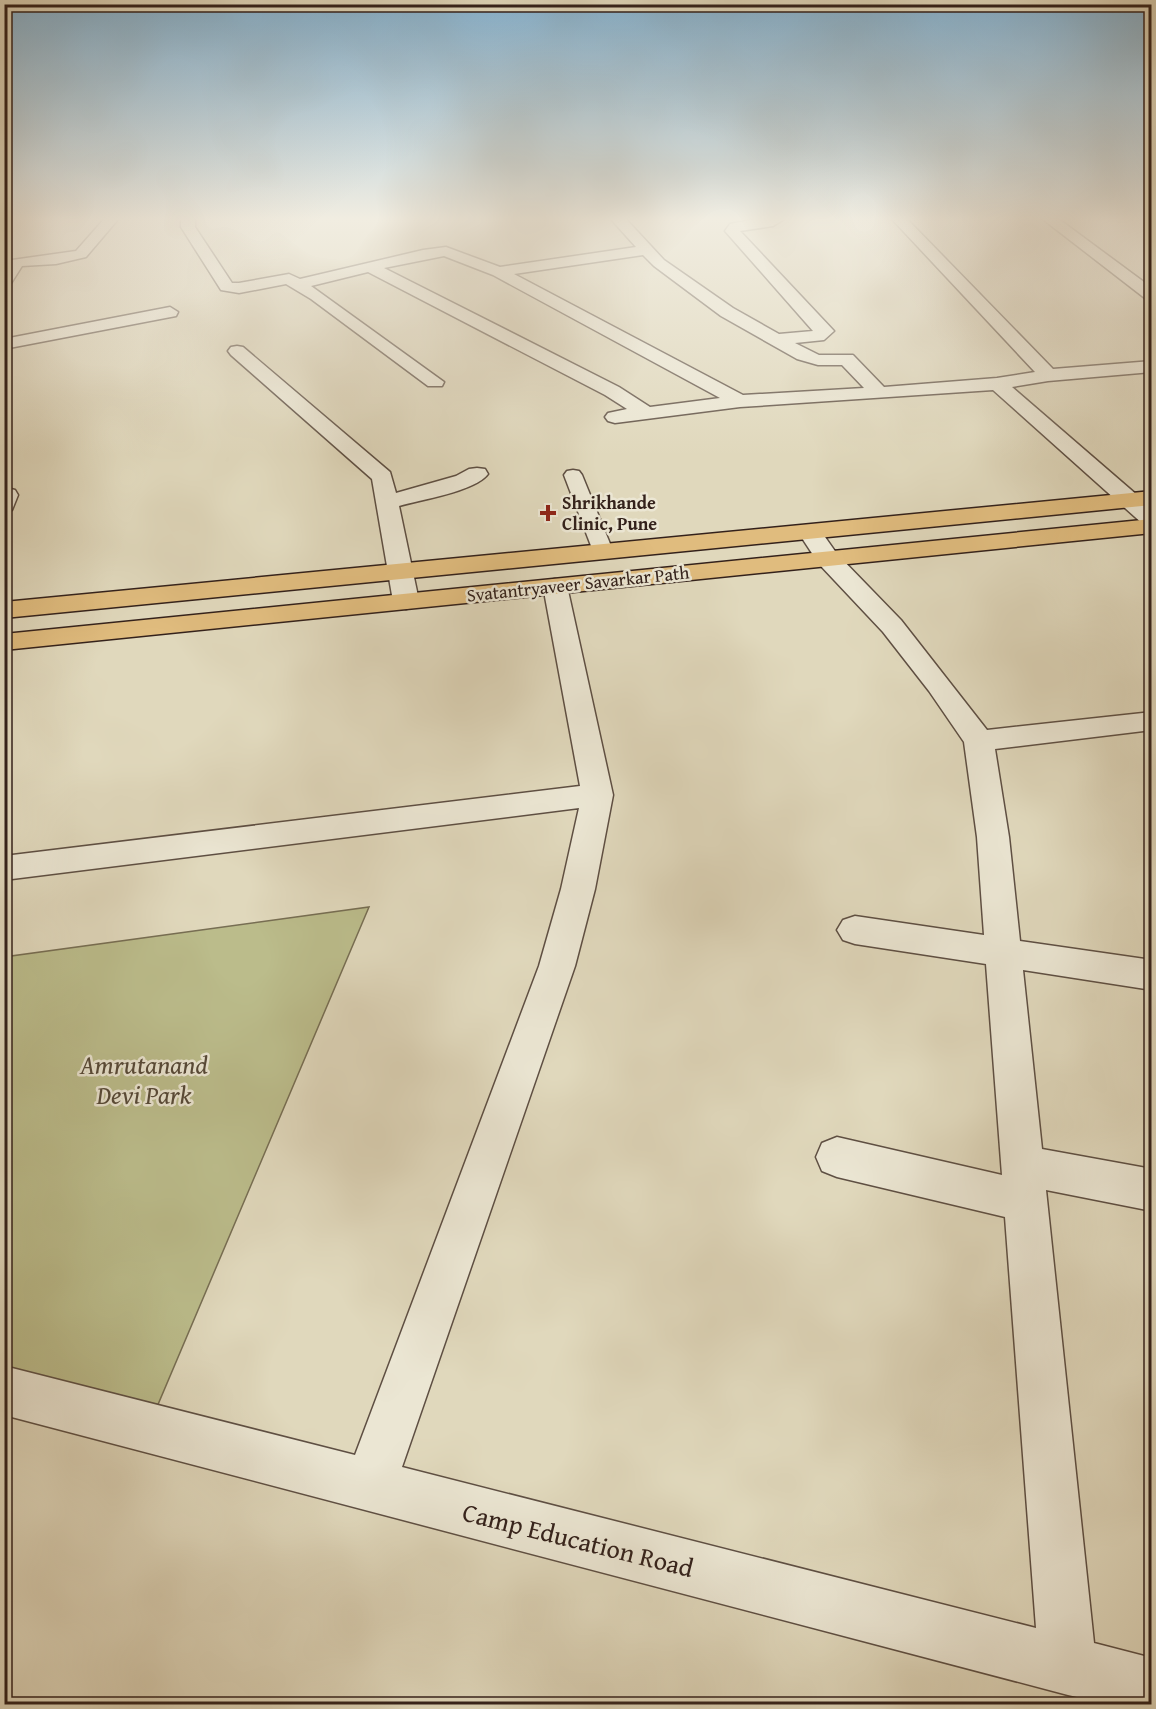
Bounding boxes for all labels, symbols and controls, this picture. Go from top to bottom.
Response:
place label: Shrikhande Clinic, Pune [562,489,657,537]
marker: Shrikhande Clinic, Pune [539,504,557,522]
street label: Svatantryaveer Savarkar Path [465,558,691,609]
park label: Amrutanand Devi Park [79,1045,208,1114]
street label: Camp Education Road [459,1492,698,1587]

